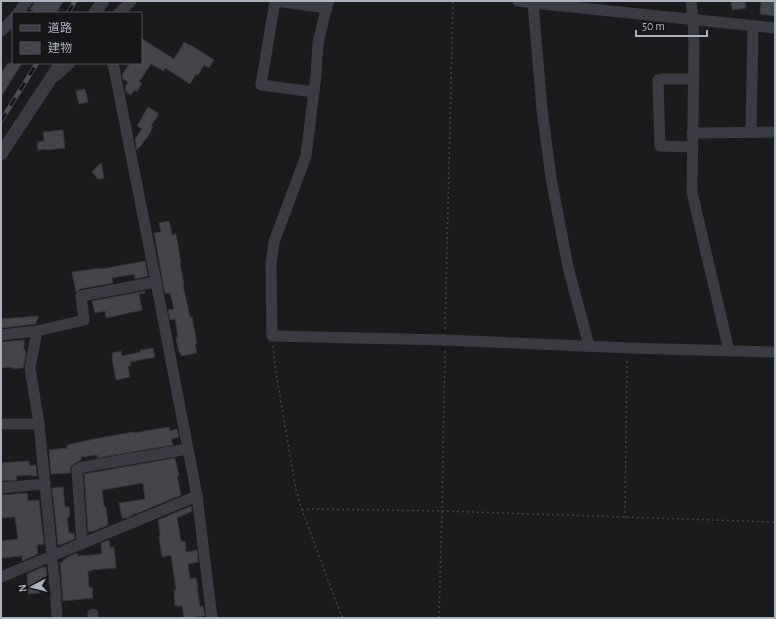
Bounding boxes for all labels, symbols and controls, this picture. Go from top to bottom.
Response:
legend [12,12,142,64]
scale bar [636,12,707,38]
text: 50 m [642,20,665,32]
text: 道路 [48,21,72,34]
text: 建物 [48,41,72,54]
north arrow [12,567,52,607]
text: N [17,584,28,593]

